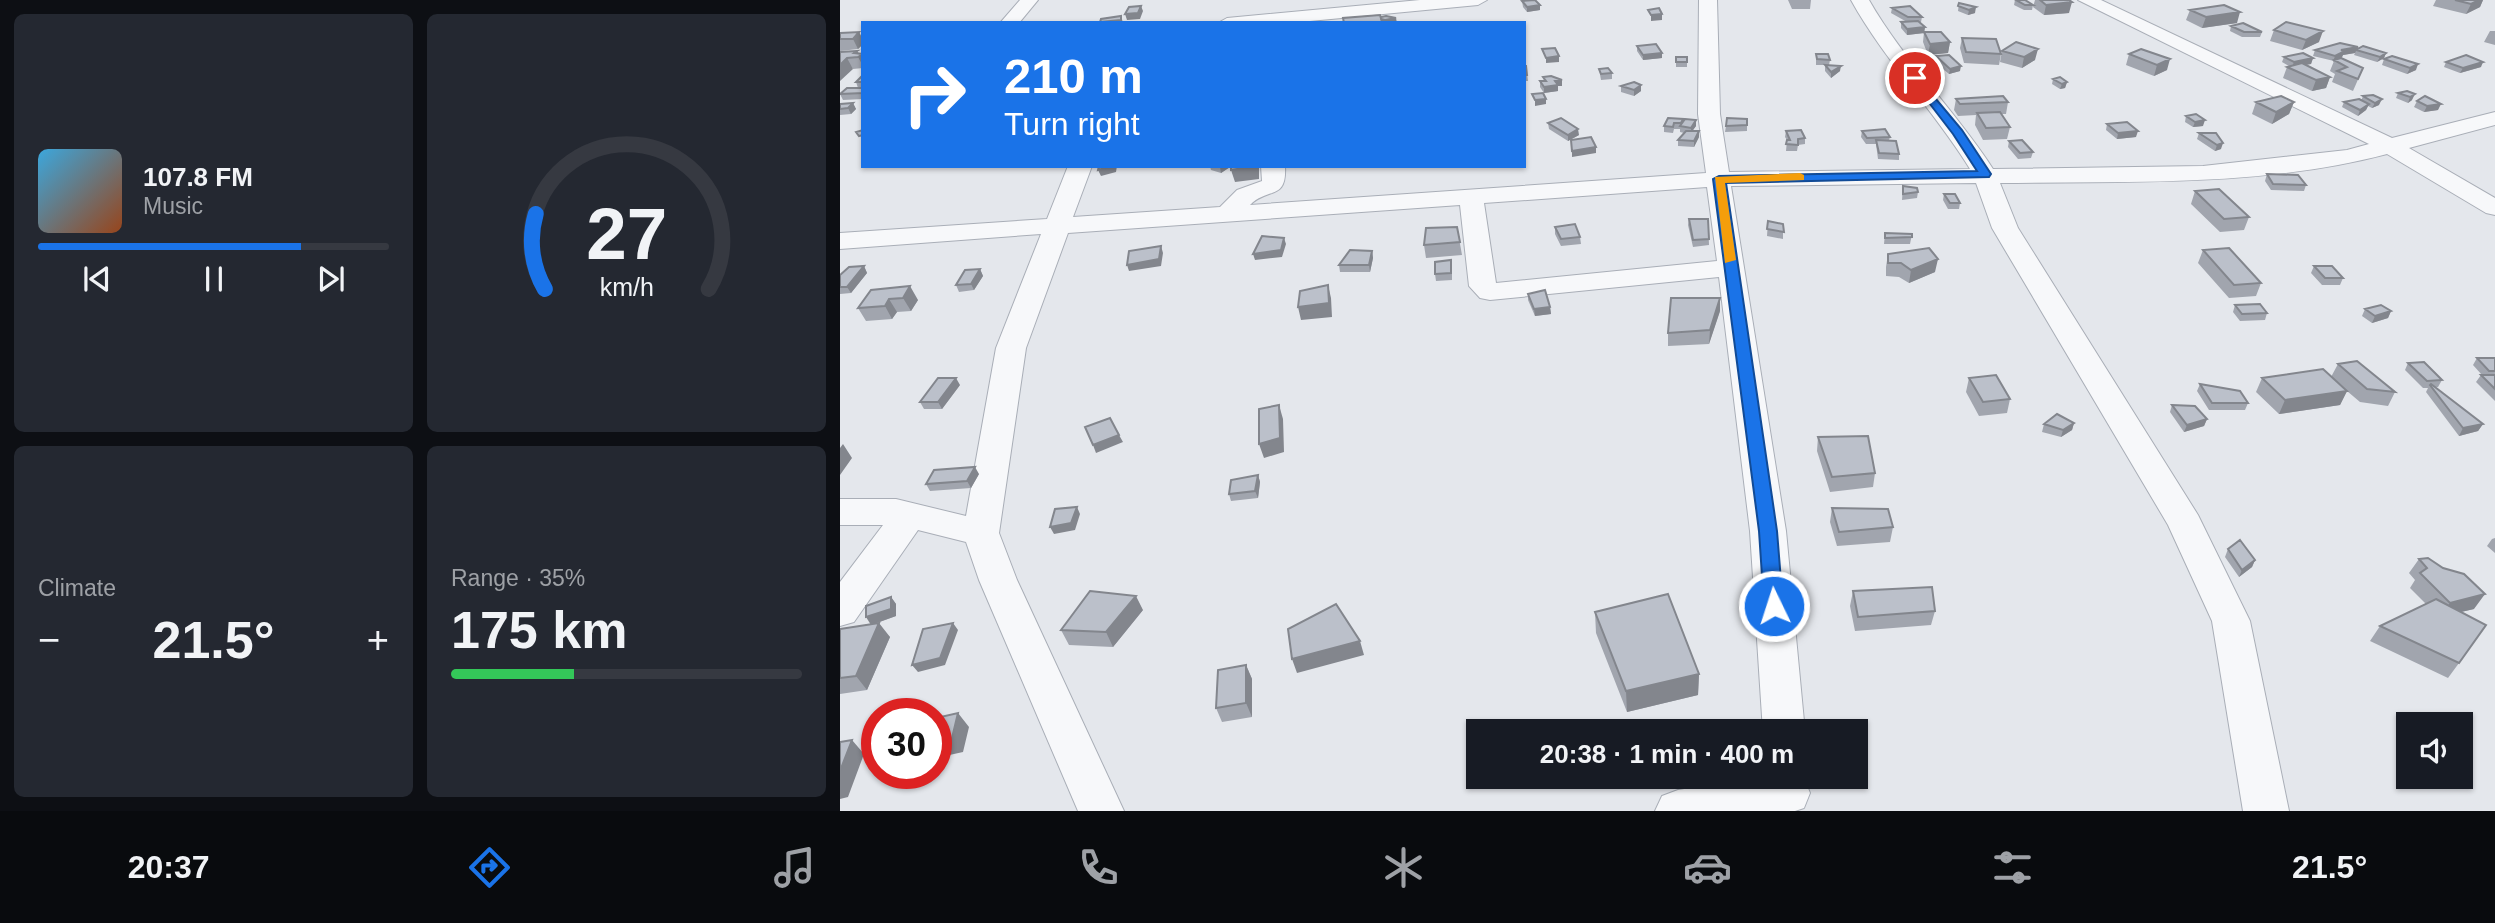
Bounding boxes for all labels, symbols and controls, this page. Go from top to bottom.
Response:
pin [1885,48,1945,108]
icon: right [889,49,980,140]
text: 210 m [1004,49,1143,103]
icon: arrive [1896,59,1934,97]
text: Turn right [1004,106,1140,142]
text: 107.8 FM [143,162,253,192]
text: Music [143,193,203,219]
text: 27 [586,194,667,275]
icon: previous [78,260,116,298]
icon: pause [195,260,233,298]
icon: next [312,260,350,298]
text: km/h [599,273,654,301]
text: Range · 35% [451,565,585,591]
position arrow [1737,569,1811,643]
text: Climate [38,575,116,601]
text: 175 km [451,601,627,659]
text: 21.5° [152,611,275,669]
text: − [38,619,60,661]
text: + [367,619,389,661]
speed limit sign: 30 [861,698,952,789]
map controls [2396,712,2473,789]
button: sound [2396,712,2473,789]
text: 20:38 · 1 min · 400 m [1540,739,1794,769]
icon: directions [465,843,514,892]
icon: music [770,843,819,892]
icon: phone [1074,843,1123,892]
icon: climate [1379,843,1428,892]
icon: car [1683,843,1732,892]
icon: filters [1988,843,2037,892]
text: 20:37 [128,849,210,885]
text: 21.5° [2292,849,2367,885]

